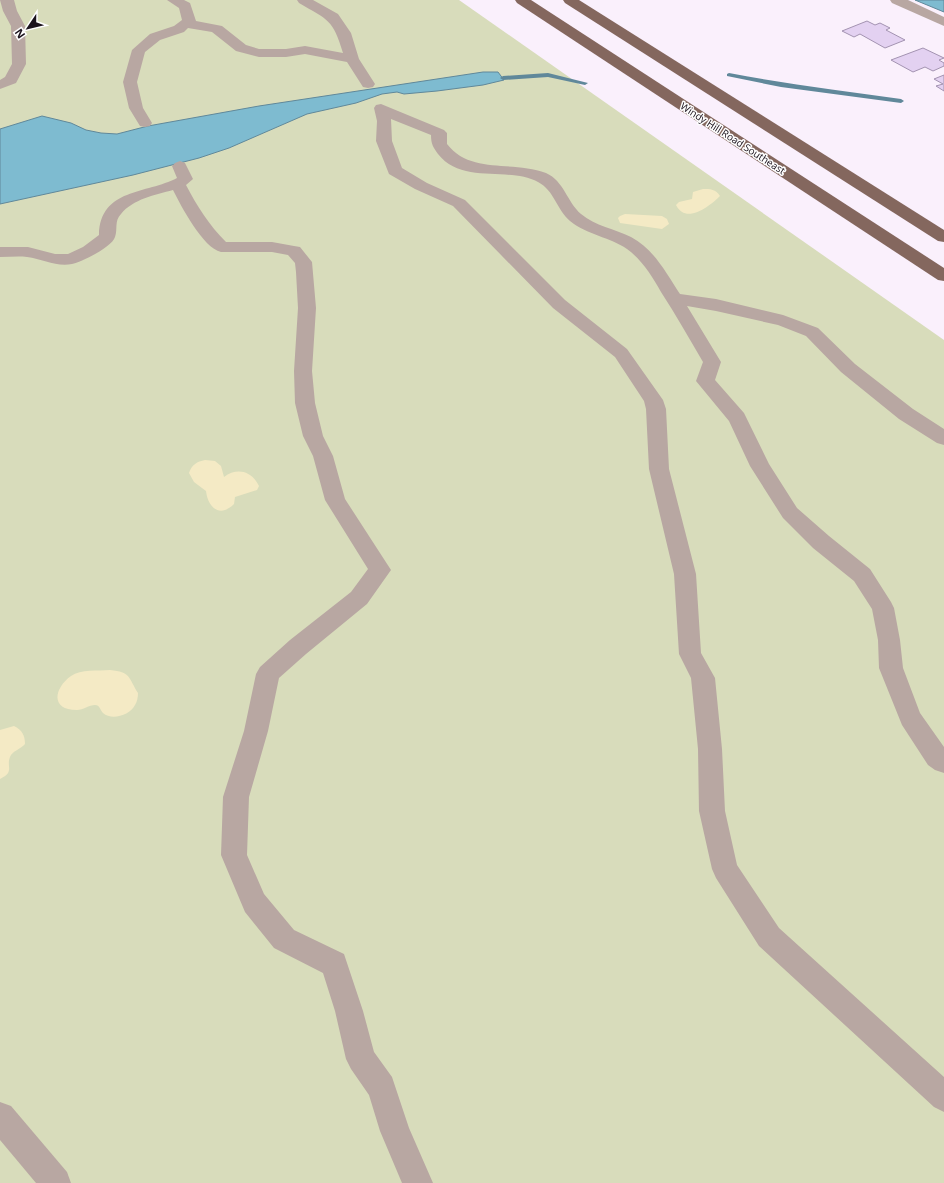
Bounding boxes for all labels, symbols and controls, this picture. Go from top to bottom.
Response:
north arrow [8,8,48,48]
text: N [11,26,28,42]
street label: Windy Hill Road Southeast [678,99,789,177]

